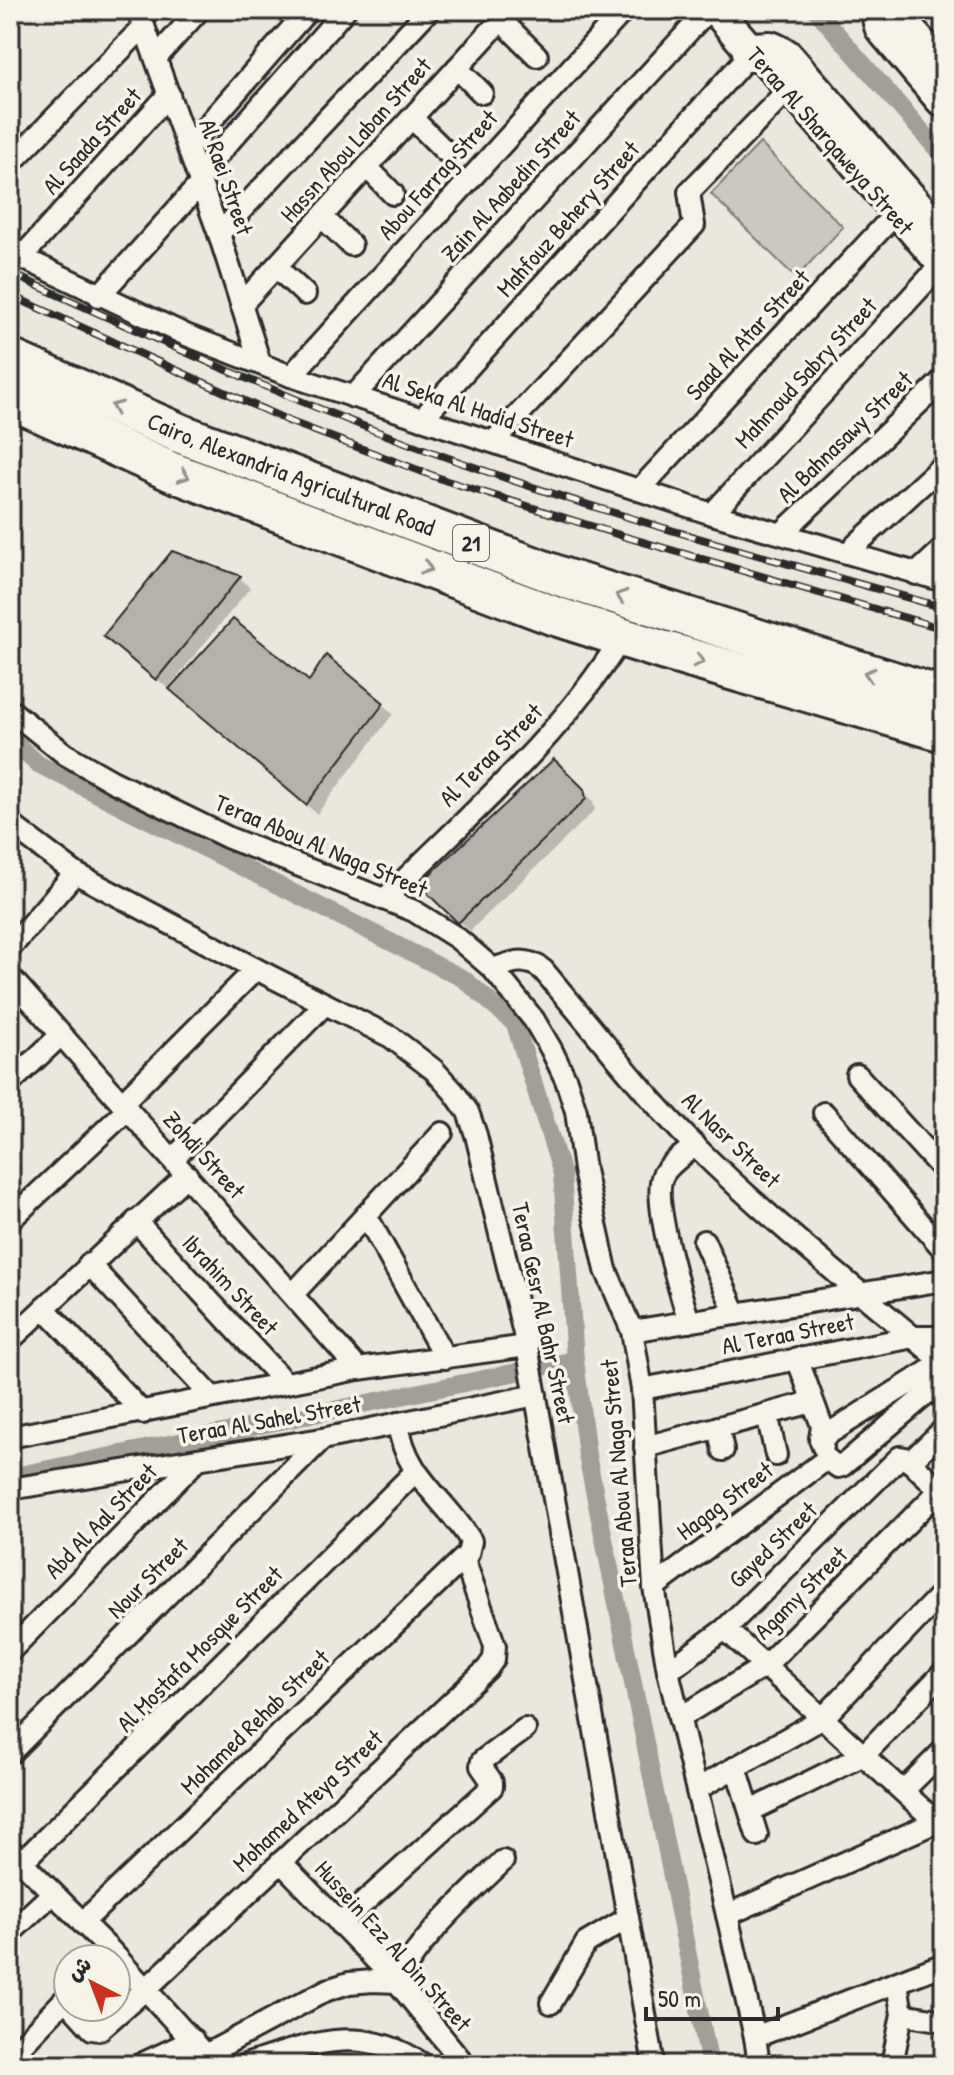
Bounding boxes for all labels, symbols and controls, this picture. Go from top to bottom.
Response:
street label: Teraa Al Sharqaweya Street [740,39,922,242]
street label: Hassn Abou Laban Street [273,49,438,229]
street label: Al Saada Street [35,79,148,201]
street label: Abou Farrag Street [370,102,505,246]
street label: Zain Al Aabedin Street [433,102,588,268]
street label: Al Raei Street [192,115,262,239]
street label: Mahfouz Behery Street [489,133,646,303]
street label: Saad Al Atar Street [678,261,817,407]
street label: Mahmoud Sabry Street [727,289,884,455]
street label: Al Seka Al Hadid Street [379,363,578,455]
street label: Al Bahnasawy Street [770,363,920,509]
one-way arrow [110,400,124,416]
street label: Cairo, Alexandria Agricultural Road [143,404,440,543]
one-way arrow [176,466,190,483]
road number: 21 [453,525,489,561]
one-way arrow [419,558,433,575]
one-way arrow [615,589,629,605]
one-way arrow [692,652,706,668]
one-way arrow [863,667,877,683]
street label: Al Teraa Street [432,695,549,813]
street label: Teraa Abou Al Naga Street [210,786,433,905]
street label: Al Nasr Street [675,1084,789,1195]
street label: Zohdi Street [157,1103,253,1206]
street label: Teraa Gesr Al Bahr Street [505,1199,583,1427]
street label: Ibrahim Street [176,1227,286,1342]
street label: Al Teraa Street [719,1304,857,1361]
street label: Teraa Abou Al Naga Street [592,1357,644,1588]
street label: Teraa Al Sahel Street [175,1387,364,1451]
street label: Hagag Street [670,1453,780,1547]
street label: Abd Al Aal Street [37,1455,164,1585]
street label: Gayed Street [721,1494,824,1594]
street label: Nour Street [100,1529,195,1625]
street label: Agamy Street [747,1538,854,1646]
street label: Al Mostafa Mosque Street [109,1558,290,1738]
street label: Mohamed Rehab Street [173,1641,336,1801]
street label: Mohamed Ateya Street [225,1722,390,1878]
street label: Hussein Ezz Al Din Street [308,1853,480,2038]
north arrow [52,1943,132,2023]
text: ش [60,1949,98,1987]
scale bar [646,1971,778,2021]
text: 50 m [658,1982,701,2014]

